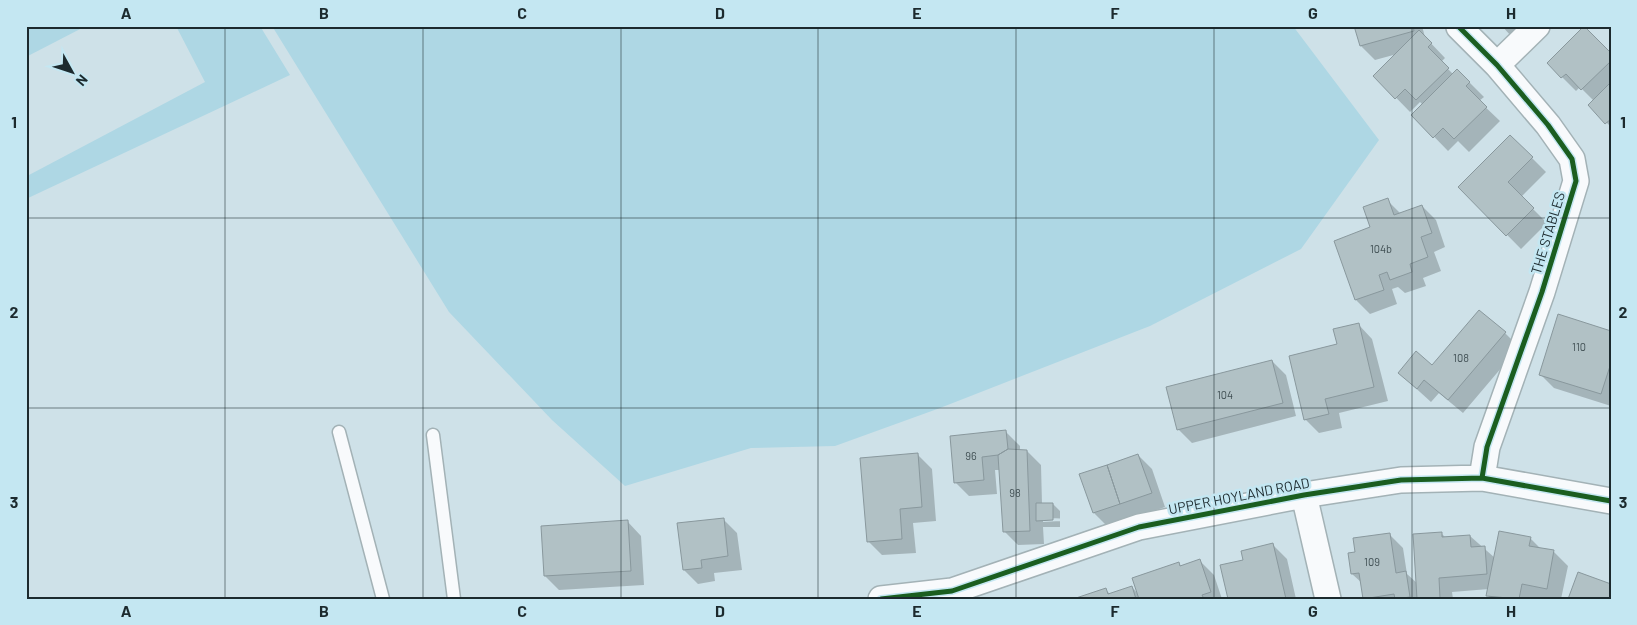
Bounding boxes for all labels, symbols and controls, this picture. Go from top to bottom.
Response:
text: A [121,3,132,22]
text: B [319,3,329,22]
text: C [517,3,527,22]
text: D [715,3,725,22]
text: E [912,3,922,22]
text: F [1111,3,1120,22]
text: G [1308,3,1318,22]
text: H [1506,3,1516,22]
north arrow [48,48,98,98]
text: N [73,72,92,90]
text: 1 [11,112,17,131]
text: 1 [1620,112,1626,131]
street label: THE STABLES [1527,190,1568,276]
house number: 104b [1370,242,1392,255]
text: 2 [10,302,19,321]
text: 2 [1619,302,1628,321]
house number: 110 [1572,340,1586,353]
house number: 108 [1453,351,1469,364]
house number: 104 [1217,388,1233,401]
house number: 96 [965,449,977,462]
street label: UPPER HOYLAND ROAD [1167,473,1311,518]
house number: 98 [1009,486,1021,499]
text: 3 [10,492,18,511]
text: 3 [1619,492,1627,511]
house number: 109 [1364,555,1380,568]
text: A [121,601,132,620]
text: B [319,601,329,620]
text: C [517,601,527,620]
text: D [715,601,725,620]
text: E [912,601,922,620]
text: F [1111,601,1120,620]
text: G [1308,601,1318,620]
text: H [1506,601,1516,620]

